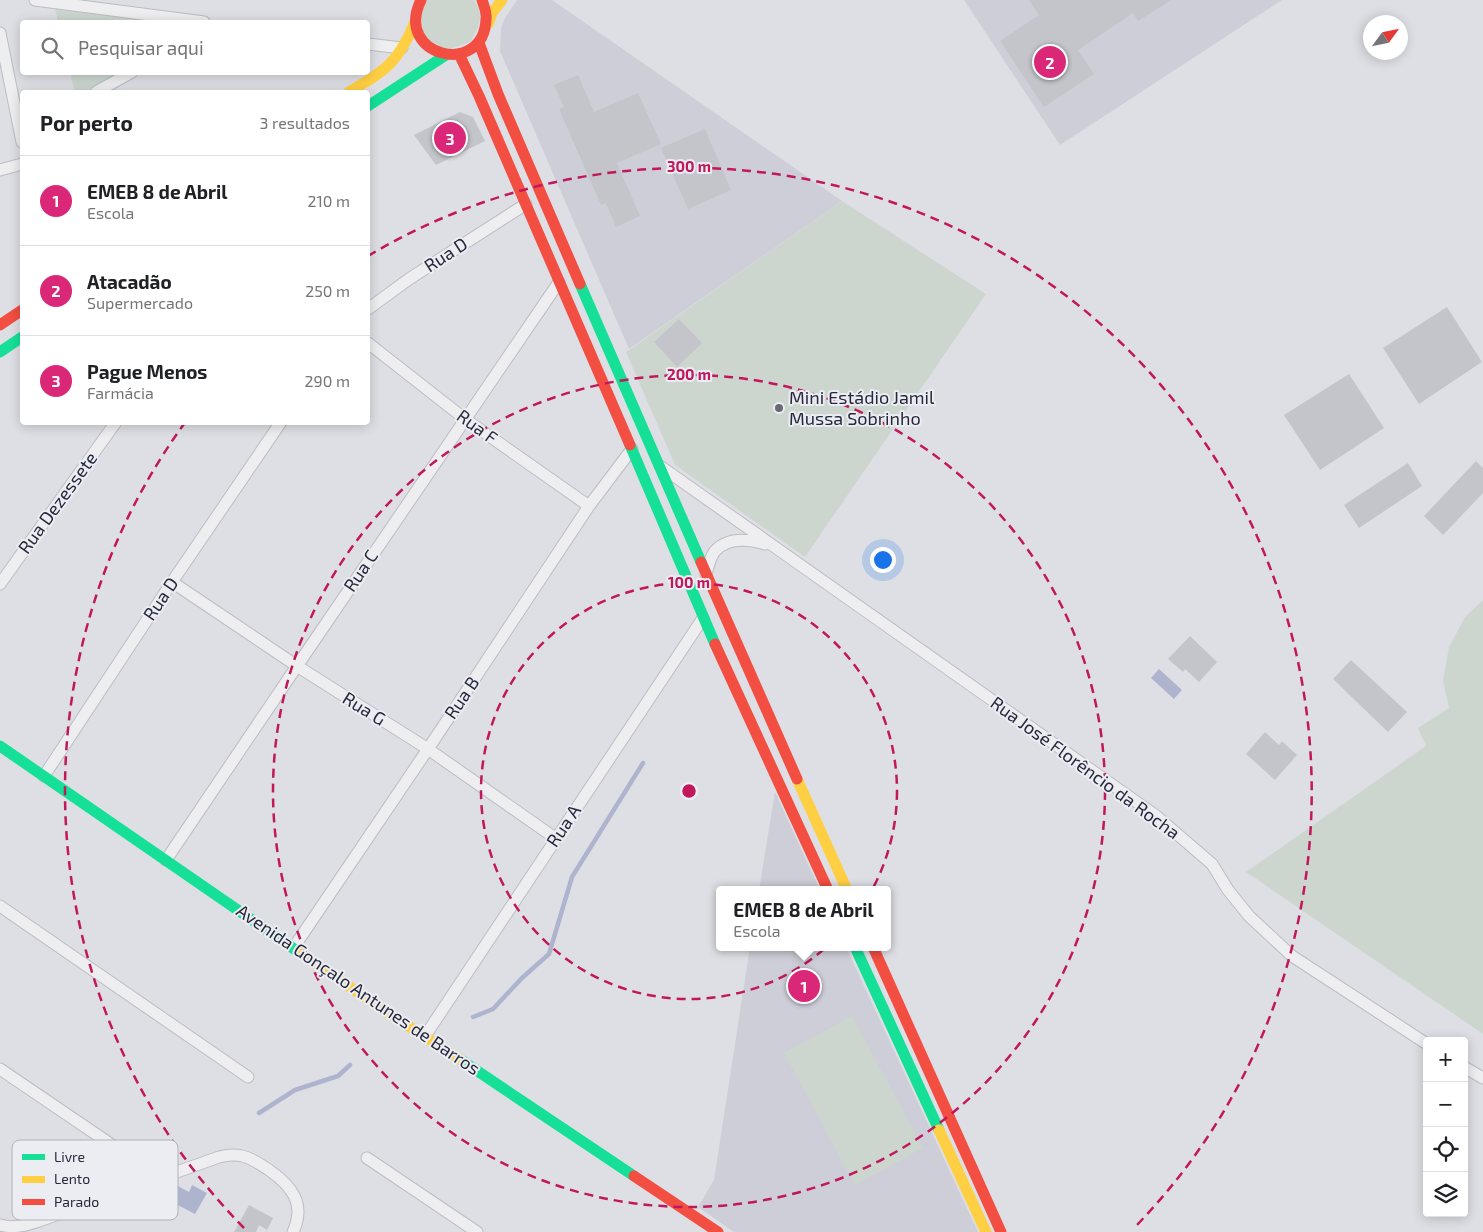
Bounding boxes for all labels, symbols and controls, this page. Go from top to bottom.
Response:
north arrow [1363,15,1408,60]
search box [20,20,370,75]
icon: search [38,34,66,62]
text: Pesquisar aqui [78,36,204,59]
pin: 2 [1034,43,1066,81]
text: Por perto [40,110,133,135]
text: 3 resultados [260,113,350,132]
pin: 3 [434,119,466,157]
text: 300 m [667,157,711,175]
text: EMEB 8 de Abril [87,180,228,203]
text: 1 [53,191,59,210]
text: 210 m [307,191,350,210]
text: Escola [87,203,134,222]
street label: Rua D [420,232,471,276]
text: Atacadão [87,270,172,293]
text: 2 [51,281,61,300]
text: 250 m [305,281,350,300]
text: Supermercado [87,293,193,312]
text: Pague Menos [87,360,207,383]
text: 200 m [667,365,711,383]
text: 3 [51,371,61,390]
text: 290 m [305,371,350,390]
text: Farmácia [87,383,154,402]
place label: Mini Estádio Jamil Mussa Sobrinho [789,386,935,429]
marker: Mini Estádio Jamil Mussa Sobrinho [773,402,785,414]
street label: Rua F [453,404,502,448]
street label: Rua Dezessete [13,447,101,558]
street label: Rua C [338,545,382,595]
your location [870,547,896,573]
street label: Rua D [138,573,182,624]
text: 100 m [668,573,710,591]
street label: Rua B [439,672,483,723]
street label: Rua G [339,686,390,730]
street label: Rua José Florêncio da Rocha [987,691,1185,843]
centre of rings [680,782,698,800]
street label: Rua A [541,800,586,851]
popup [716,886,891,951]
text: EMEB 8 de Abril [733,898,874,921]
street label: Avenida Gonçalo Antunes de Barros [232,899,485,1080]
text: Escola [733,921,781,940]
pin: 1 [788,967,820,1005]
map controls [1423,1037,1468,1217]
button: + [1423,1037,1468,1082]
button: − [1423,1082,1468,1127]
button: locate [1423,1127,1468,1172]
legend [12,1140,178,1220]
text: Livre [54,1148,85,1165]
text: Lento [54,1170,90,1187]
button: layers [1423,1172,1468,1217]
text: Parado [54,1193,99,1210]

